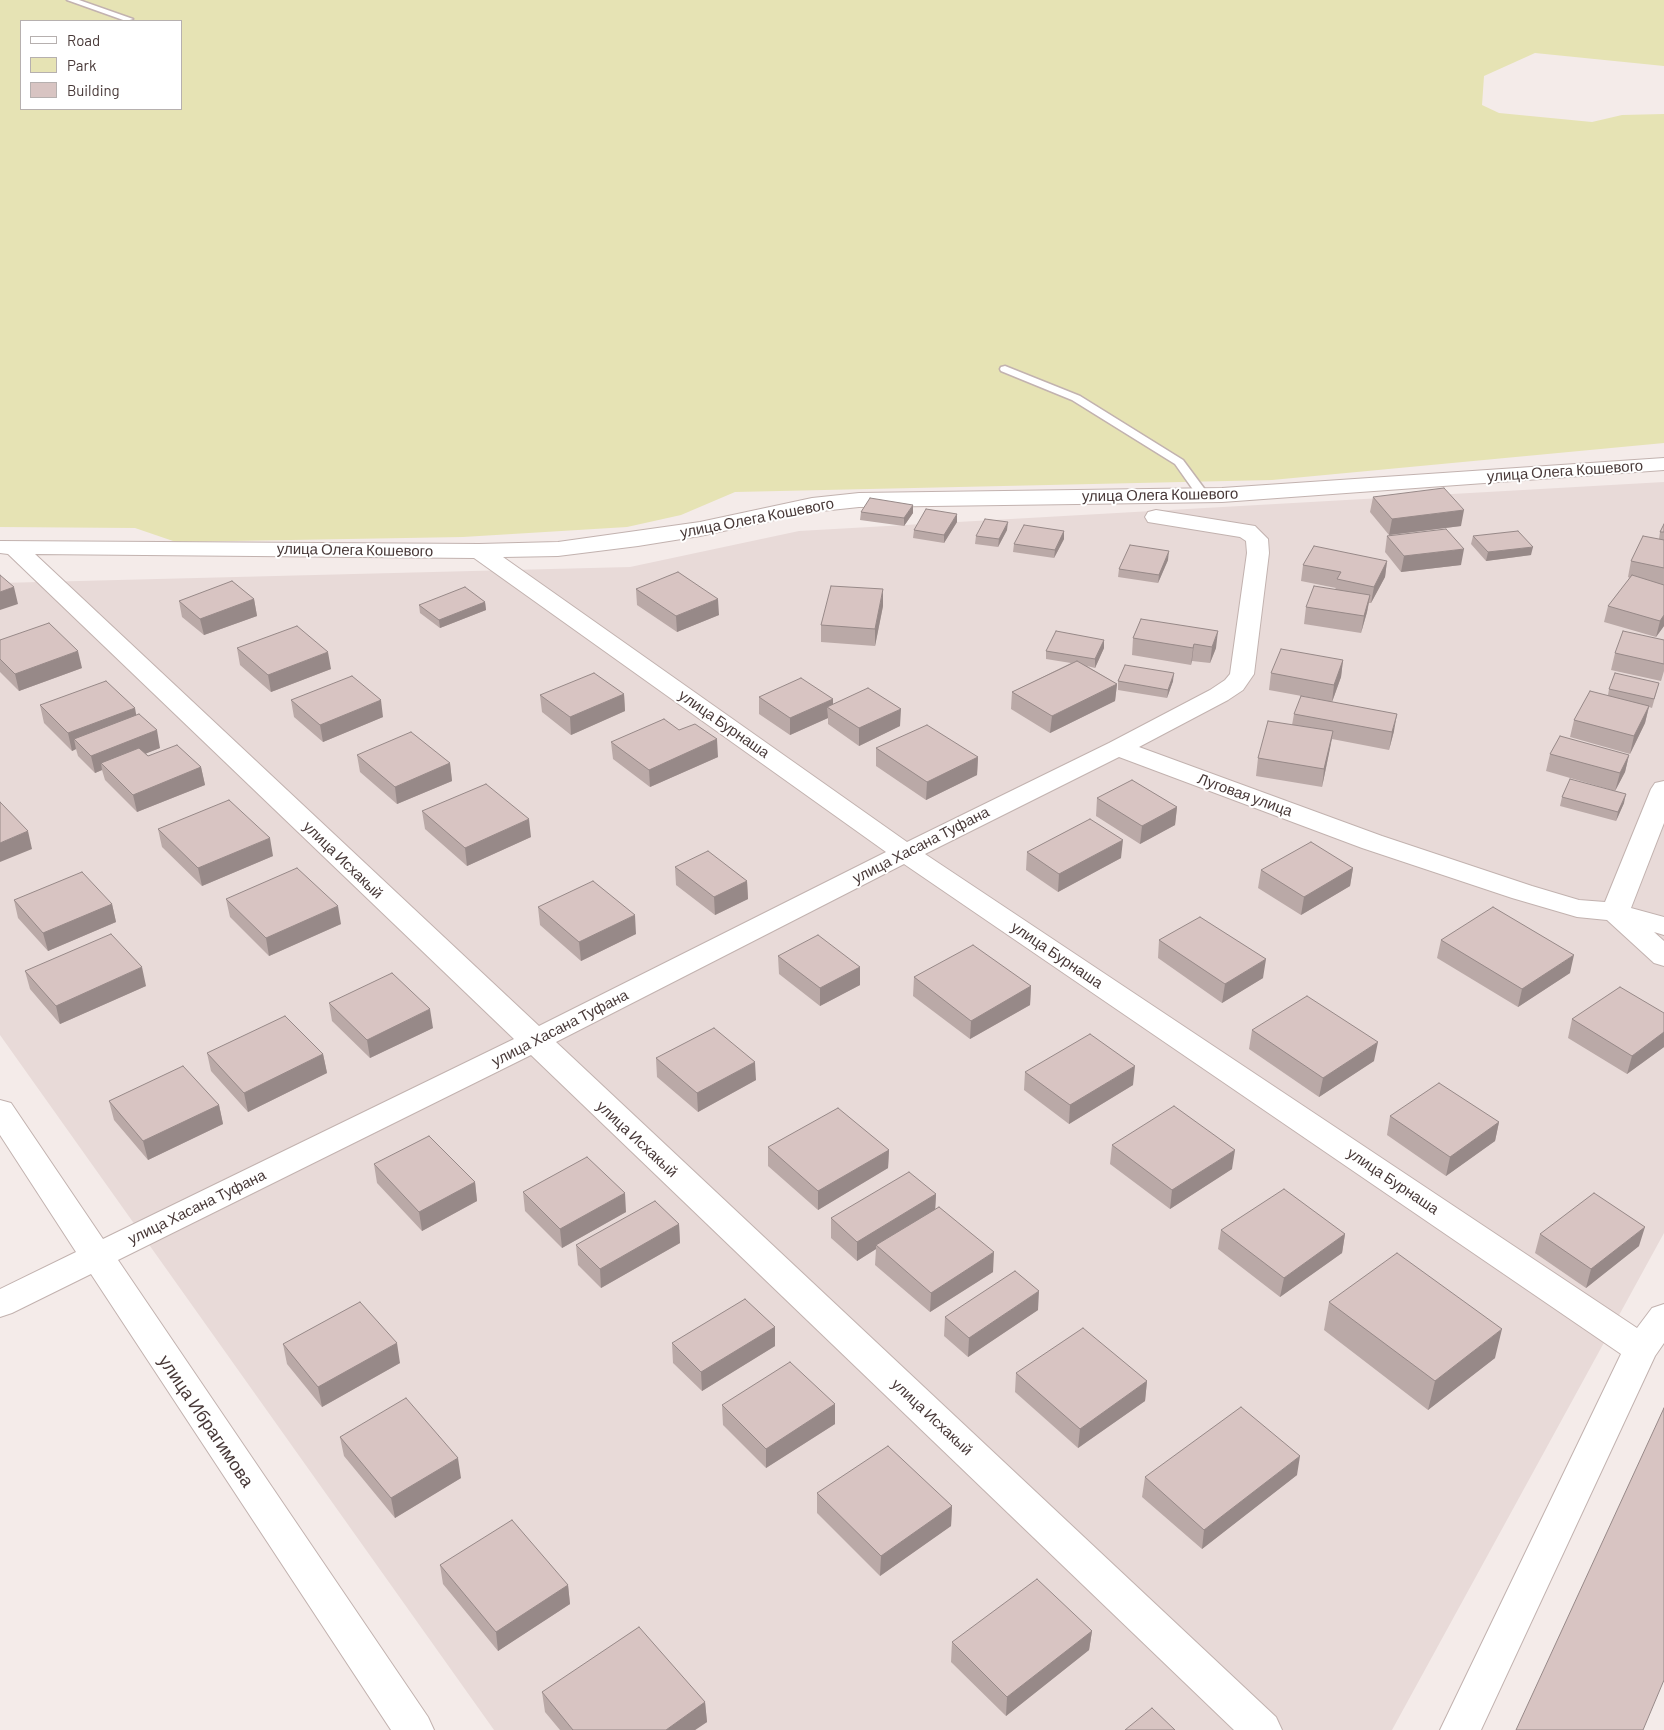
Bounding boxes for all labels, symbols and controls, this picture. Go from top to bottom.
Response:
legend [20,20,182,110]
text: Road [67,31,100,49]
text: Park [67,56,96,74]
text: Building [67,81,120,99]
street label: улица Олега Кошевого [1486,457,1644,485]
street label: улица Олега Кошевого [1082,485,1238,505]
street label: улица Олега Кошевого [679,494,835,542]
street label: улица Олега Кошевого [277,540,433,560]
street label: улица Бурнаша [675,686,773,762]
street label: Луговая улица [1195,770,1295,820]
street label: улица Хасана Туфана [850,803,992,887]
street label: улица Исхакый [299,817,387,903]
street label: улица Бурнаша [1008,918,1106,992]
street label: улица Хасана Туфана [489,986,631,1070]
street label: улица Исхакый [593,1097,681,1181]
street label: улица Бурнаша [1344,1144,1442,1218]
street label: улица Хасана Туфана [125,1166,269,1248]
street label: улица Ибрагимова [154,1351,258,1491]
street label: улица Исхакый [888,1375,976,1459]

